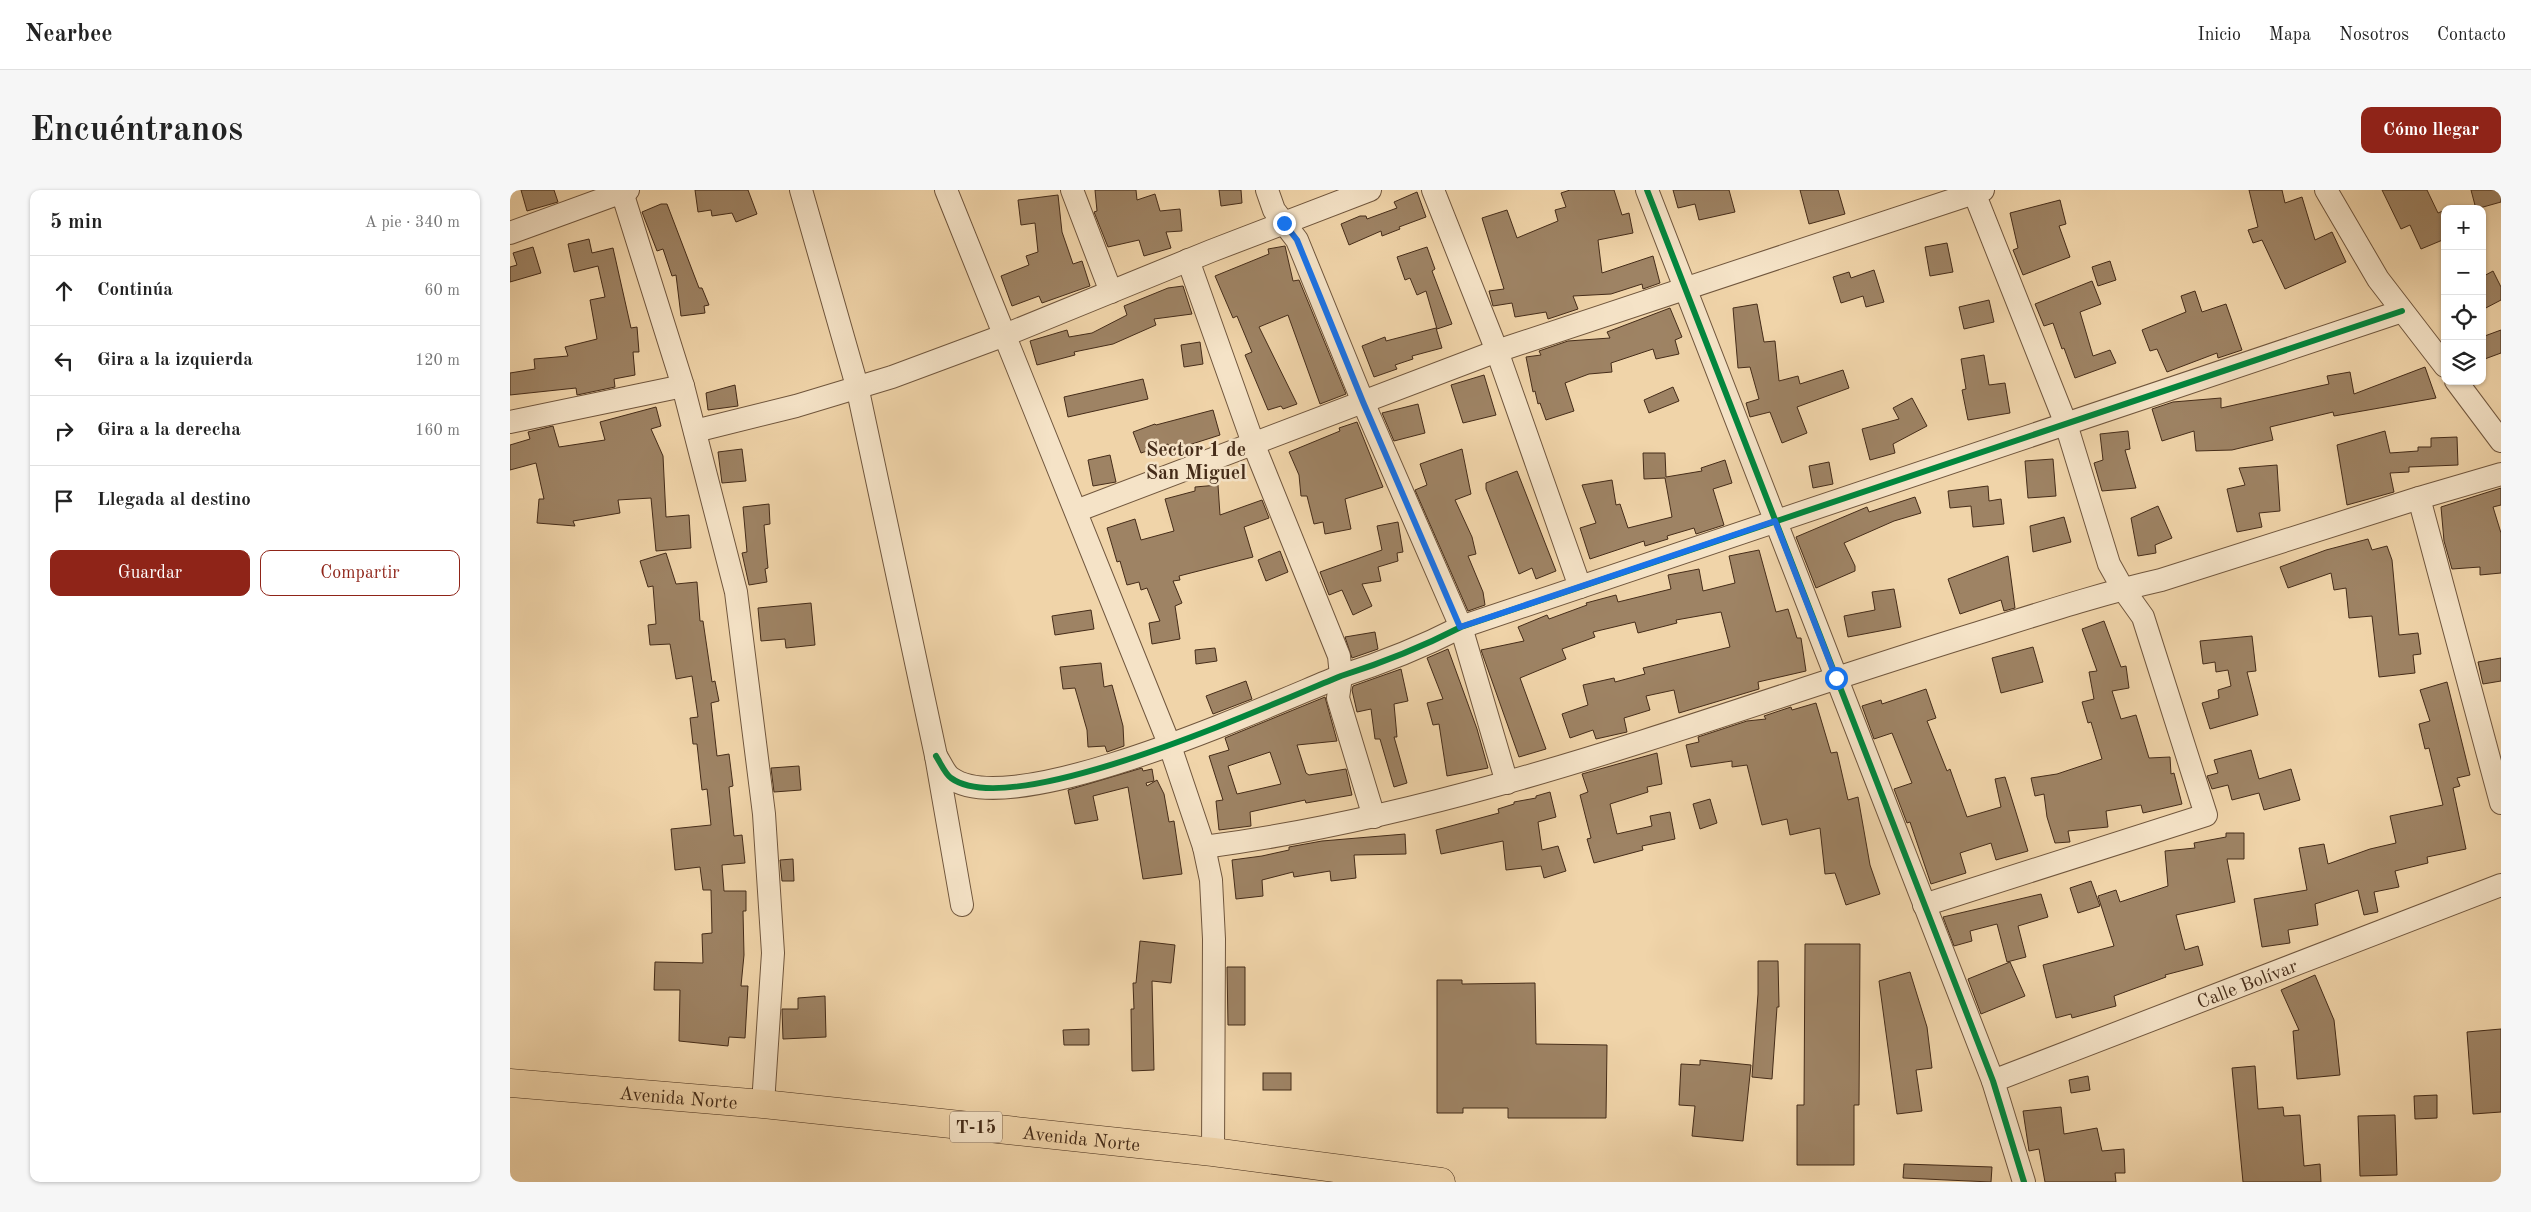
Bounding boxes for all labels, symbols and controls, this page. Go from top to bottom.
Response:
text: Nearbee [25,23,113,47]
text: Inicio [2198,26,2241,44]
text: Mapa [2269,26,2311,44]
text: Nosotros [2339,26,2409,44]
text: Contacto [2437,26,2506,44]
button: Cómo llegar [2361,107,2501,153]
text: Encuéntranos [30,113,243,148]
map controls [2441,205,2486,385]
button: + [2441,205,2486,250]
text: 5 min [50,212,103,233]
route end [1273,212,1296,235]
text: A pie · 340 m [365,215,460,231]
button: − [2441,250,2486,295]
icon: ahead [50,277,78,305]
text: Continúa [97,281,173,300]
text: 60 m [424,283,460,299]
button: locate [2441,295,2486,340]
button: layers [2441,340,2486,385]
icon: left [50,347,78,375]
text: Gira a la izquierda [97,351,253,370]
text: 120 m [415,353,460,369]
icon: right [50,417,78,445]
text: Gira a la derecha [97,421,241,440]
text: 160 m [415,423,460,439]
district label: Sector 1 de San Miguel [1146,441,1246,484]
icon: arrive [50,487,78,515]
text: Llegada al destino [97,491,251,510]
button: Guardar [50,550,250,596]
button: Compartir [260,550,460,596]
route start [1825,667,1848,690]
street label: Calle Bolívar [2195,957,2301,1013]
street label: Avenida Norte [618,1085,738,1114]
road number: T-15 [950,1112,1002,1142]
street label: Avenida Norte [1021,1125,1141,1156]

